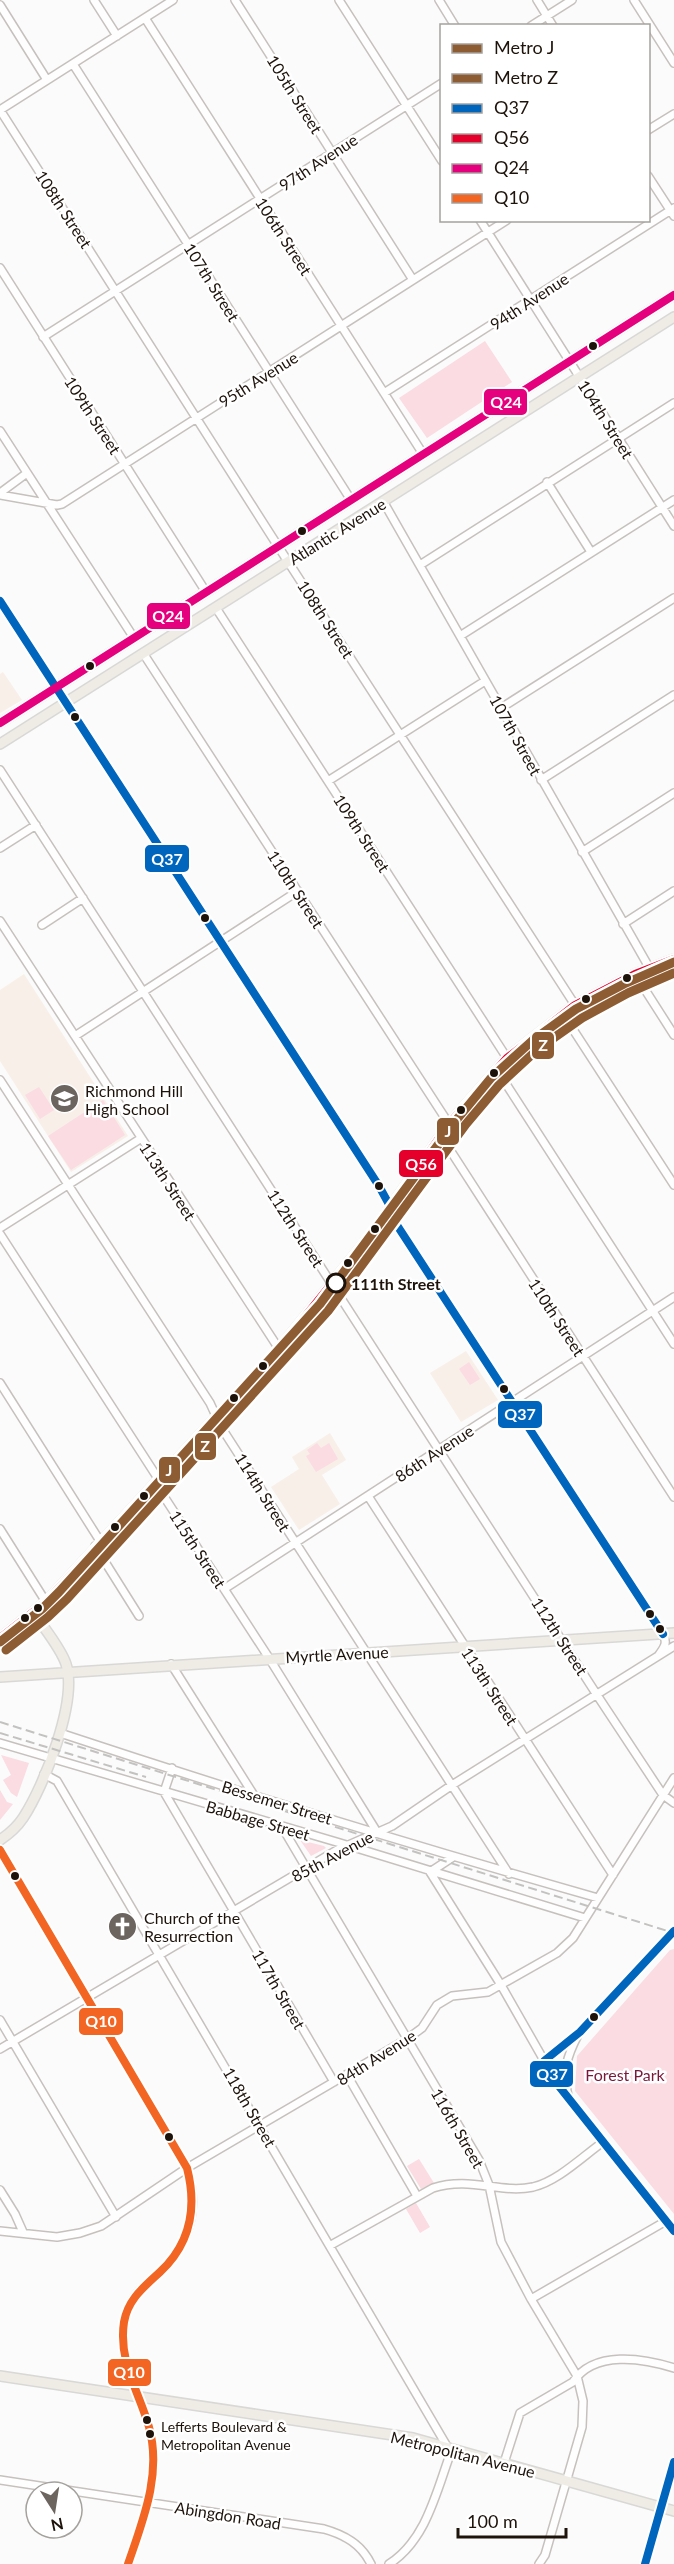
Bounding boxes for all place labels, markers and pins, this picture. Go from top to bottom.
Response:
unlabelled marker [587,340,599,352]
unlabelled marker [296,525,308,537]
unlabelled marker [84,660,96,672]
unlabelled marker [69,711,81,723]
unlabelled marker [199,912,211,924]
unlabelled marker [621,972,633,984]
unlabelled marker [580,993,592,1005]
unlabelled marker [488,1067,500,1079]
place label: Richmond Hill High School [85,1081,183,1118]
school or university icon: Richmond Hill High School [48,1083,80,1115]
unlabelled marker [455,1104,467,1116]
unlabelled marker [373,1180,385,1192]
unlabelled marker [369,1223,381,1235]
unlabelled marker [342,1257,354,1269]
marker: 111th Street [326,1273,346,1293]
place label: 111th Street [351,1274,441,1293]
unlabelled marker [257,1360,269,1372]
unlabelled marker [498,1383,510,1395]
unlabelled marker [228,1392,240,1404]
unlabelled marker [138,1490,150,1502]
unlabelled marker [109,1521,121,1533]
unlabelled marker [32,1602,44,1614]
unlabelled marker [644,1608,656,1620]
unlabelled marker [19,1612,31,1624]
unlabelled marker [654,1623,666,1635]
unlabelled marker [9,1870,21,1882]
place label: Church of the Resurrection [144,1908,240,1945]
church icon: Church of the Resurrection [107,1910,139,1942]
unlabelled marker [588,2011,600,2023]
unlabelled marker [163,2131,175,2143]
unlabelled marker [141,2414,153,2426]
place label: Lefferts Boulevard & Metropolitan Avenue [161,2418,291,2453]
marker: Lefferts Boulevard & Metropolitan Avenue [144,2428,156,2440]

